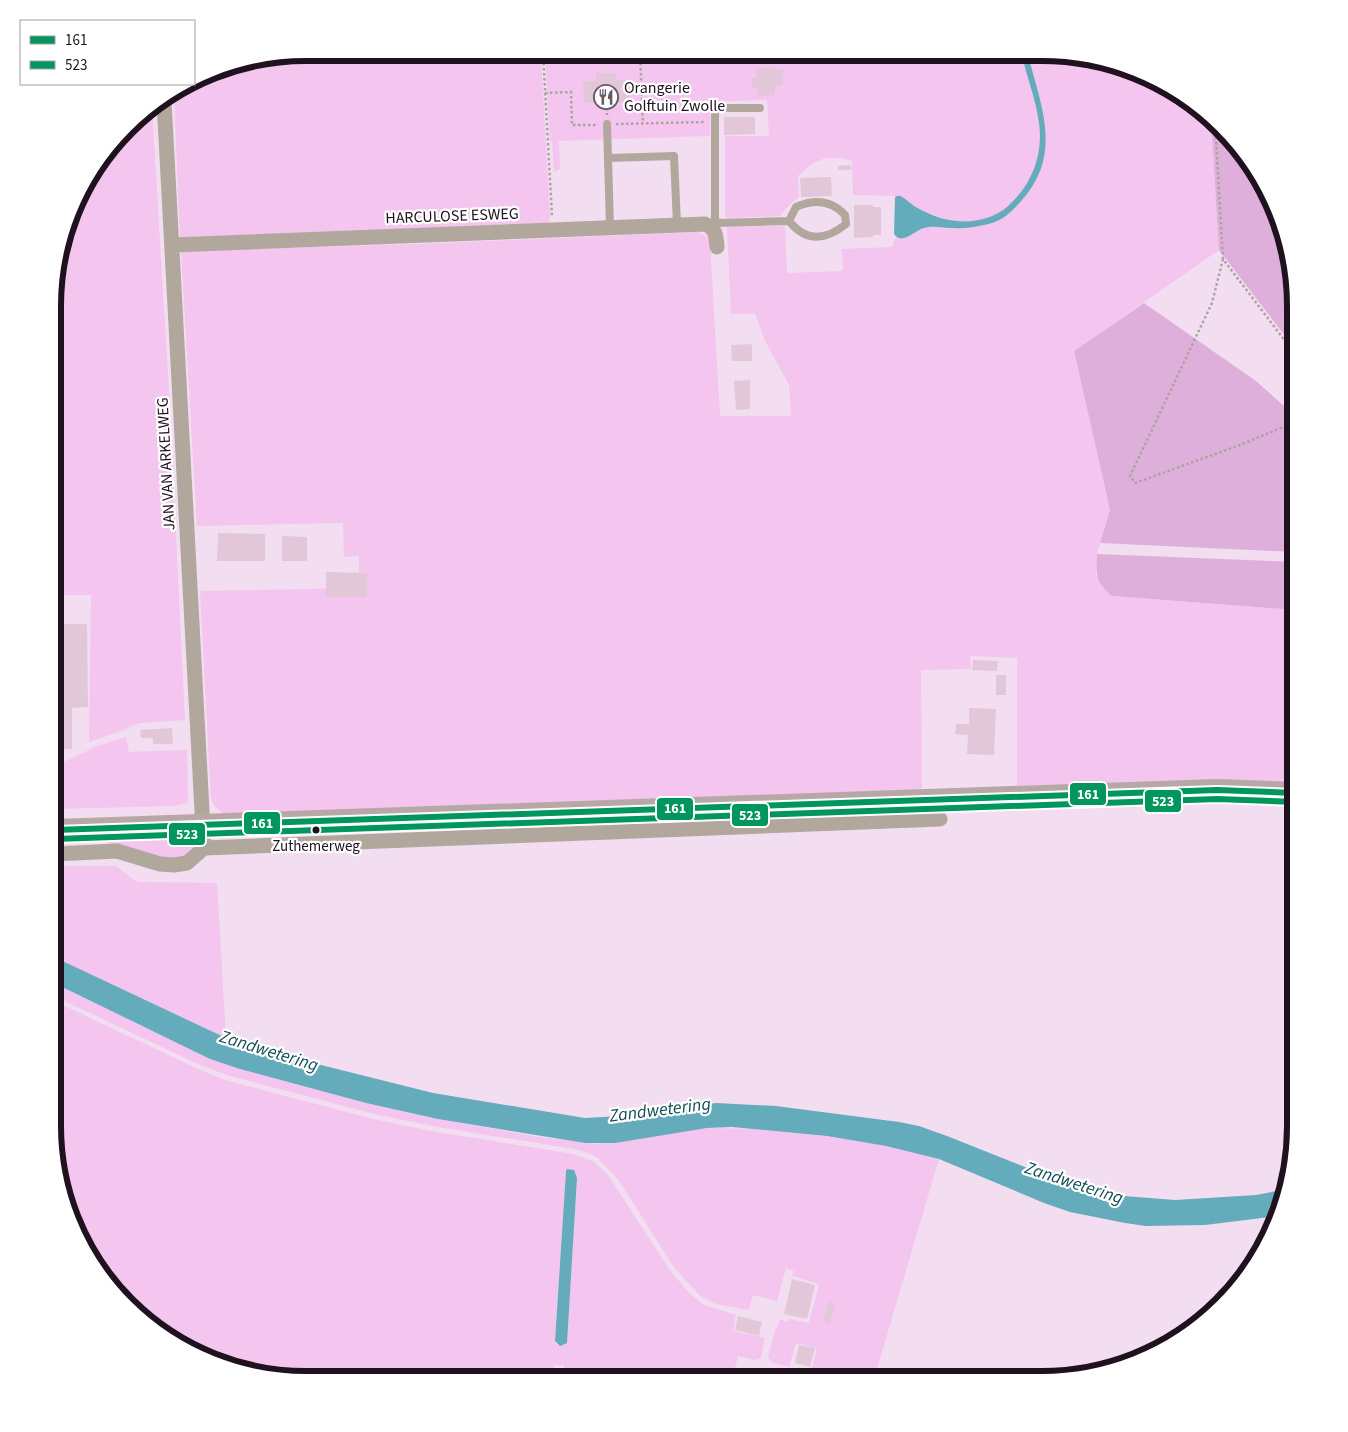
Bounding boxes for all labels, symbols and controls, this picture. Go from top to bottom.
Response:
legend [20,20,195,85]
text: 161 [65,30,87,51]
text: 523 [65,55,87,76]
place label: Orangerie Golftuin Zwolle [624,77,725,117]
restaurant icon: Orangerie Golftuin Zwolle [593,84,619,110]
street label: HARCULOSE ESWEG [385,203,519,229]
street label: JAN VAN ARKELWEG [152,397,180,531]
line badge: 161 [1069,782,1107,806]
text: 161 [1077,785,1099,805]
line badge: 523 [1144,789,1182,813]
text: 523 [1152,792,1174,812]
line badge: 161 [656,797,694,821]
text: 161 [664,799,686,819]
line badge: 523 [731,803,769,827]
text: 523 [739,806,761,826]
line badge: 161 [243,811,281,835]
text: 161 [251,814,273,834]
line badge: 523 [168,822,206,846]
text: 523 [176,825,198,845]
marker: Zuthemerweg [311,825,321,835]
place label: Zuthemerweg [272,836,360,857]
water label: Zandwetering [216,1024,322,1078]
water label: Zandwetering [607,1091,712,1129]
water label: Zandwetering [1021,1155,1126,1211]

